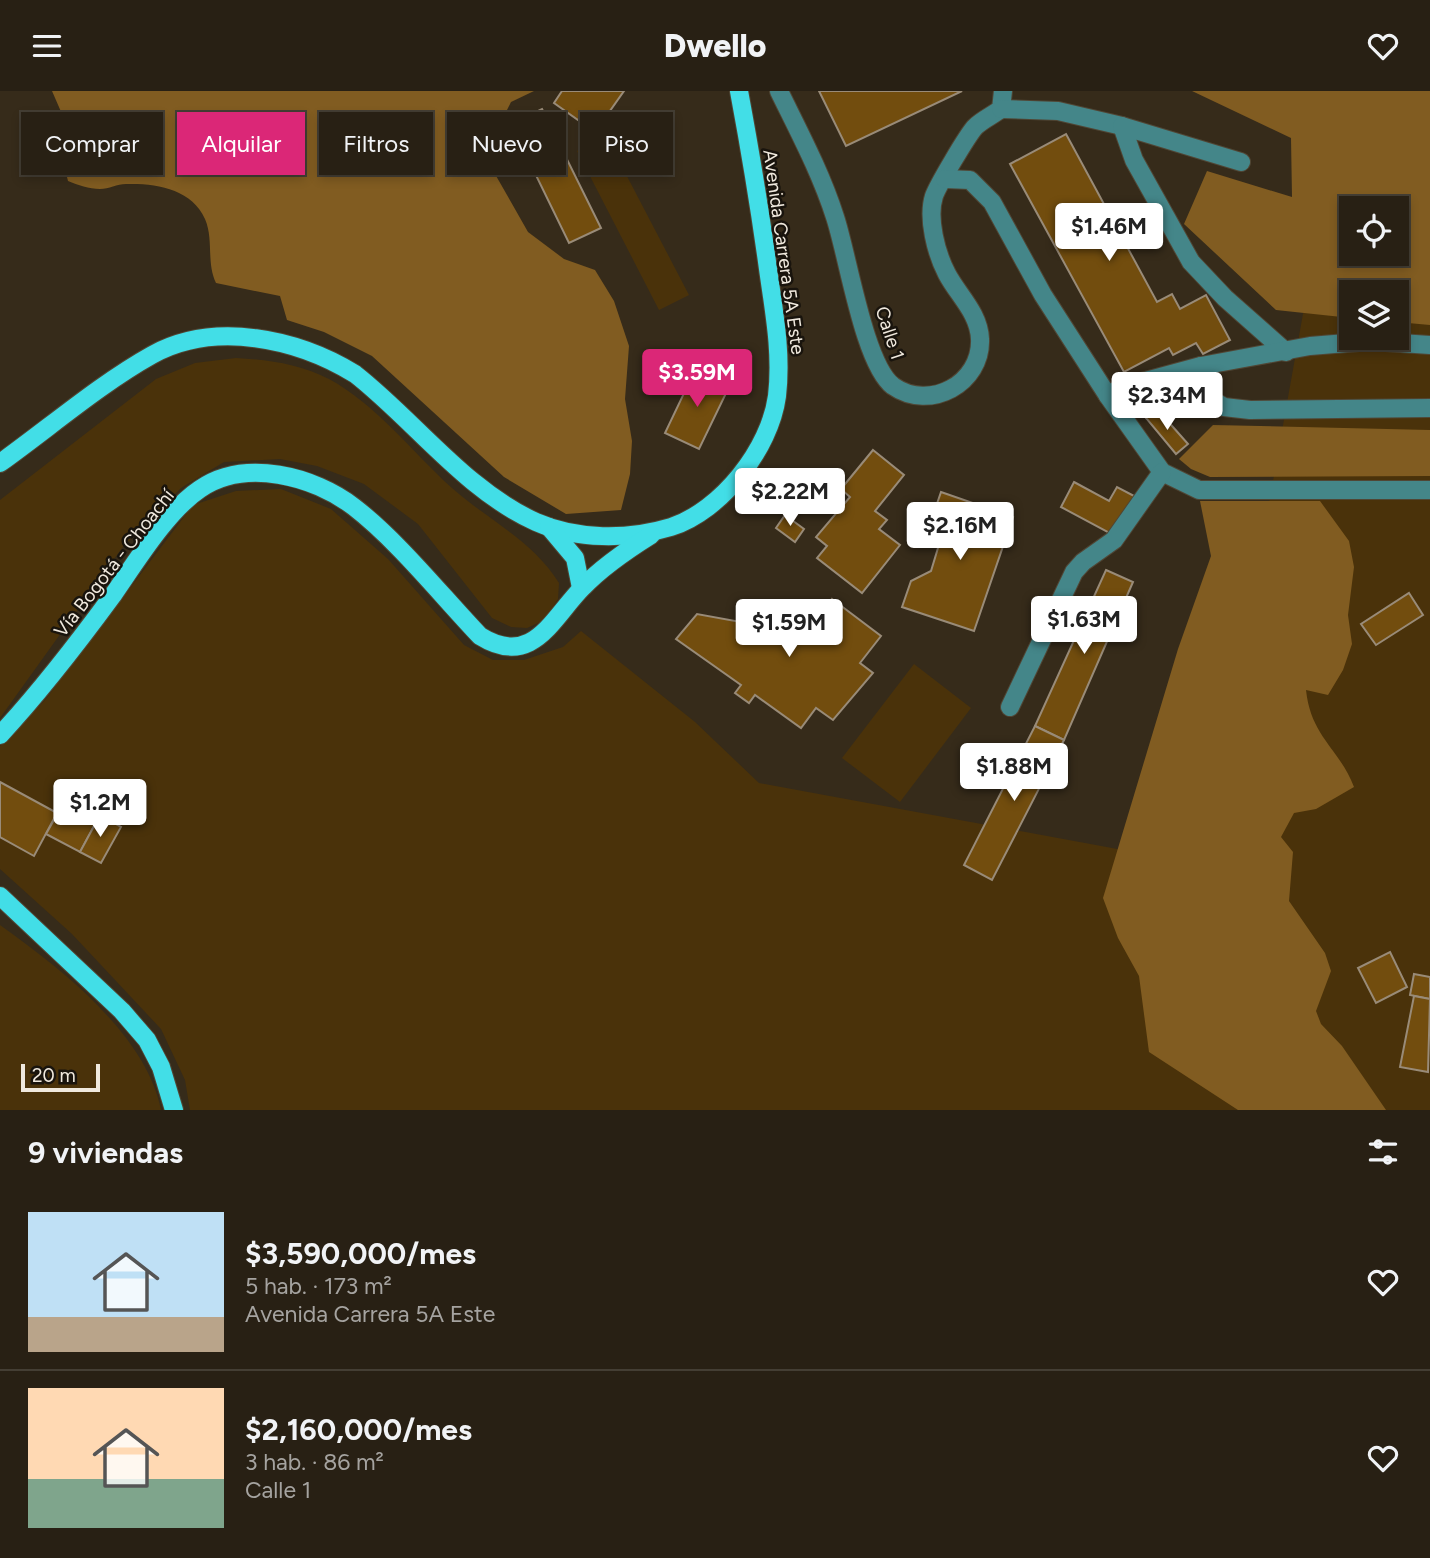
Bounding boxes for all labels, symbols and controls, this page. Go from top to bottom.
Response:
icon: menu [28,27,66,65]
text: Dwello [664,27,766,65]
icon: heart [1364,27,1402,65]
chip: Comprar [21,112,163,175]
chip: Alquilar [177,112,305,175]
chip: Filtros [319,112,433,175]
chip: Nuevo [447,112,566,175]
chip: Piso [580,112,673,175]
street label: Avenida Carrera 5A Este [758,148,810,356]
map controls [1339,196,1409,350]
button: locate [1339,196,1409,266]
pin: $1.46M [1052,204,1166,263]
text: $1.46M [1071,212,1147,240]
button: layers [1339,280,1409,350]
street label: Calle 1 [871,303,909,363]
pin: $3.59M [640,349,754,409]
text: $3.59M [658,358,736,386]
pin: $2.34M [1110,373,1224,432]
text: $2.34M [1128,381,1206,409]
pin: $2.22M [733,469,847,528]
text: $2.22M [751,477,829,505]
street label: Vía Bogotá - Choachí [49,483,180,641]
pin: $2.16M [903,503,1017,562]
text: $2.16M [923,511,997,539]
pin: $1.63M [1027,596,1141,656]
pin: $1.59M [732,599,846,659]
text: $1.63M [1047,605,1121,633]
text: $1.59M [752,608,826,636]
pin: $1.88M [957,743,1071,803]
text: $1.88M [976,752,1052,780]
pin: $1.2M [51,779,149,839]
text: $1.2M [69,788,131,816]
scale bar [21,1061,100,1093]
text: 20 m [32,1064,76,1087]
icon: filters [1364,1133,1402,1171]
text: 9 viviendas [28,1134,183,1171]
text: $3,590,000/mes [245,1235,476,1272]
icon: home [84,1240,168,1324]
icon: heart [1364,1263,1402,1301]
text: 5 hab. · 173 m² [245,1272,392,1300]
text: Avenida Carrera 5A Este [245,1300,495,1328]
text: $2,160,000/mes [245,1411,472,1448]
icon: home [84,1416,168,1500]
icon: heart [1364,1439,1402,1477]
text: 3 hab. · 86 m² [245,1448,384,1476]
text: Calle 1 [245,1476,311,1504]

